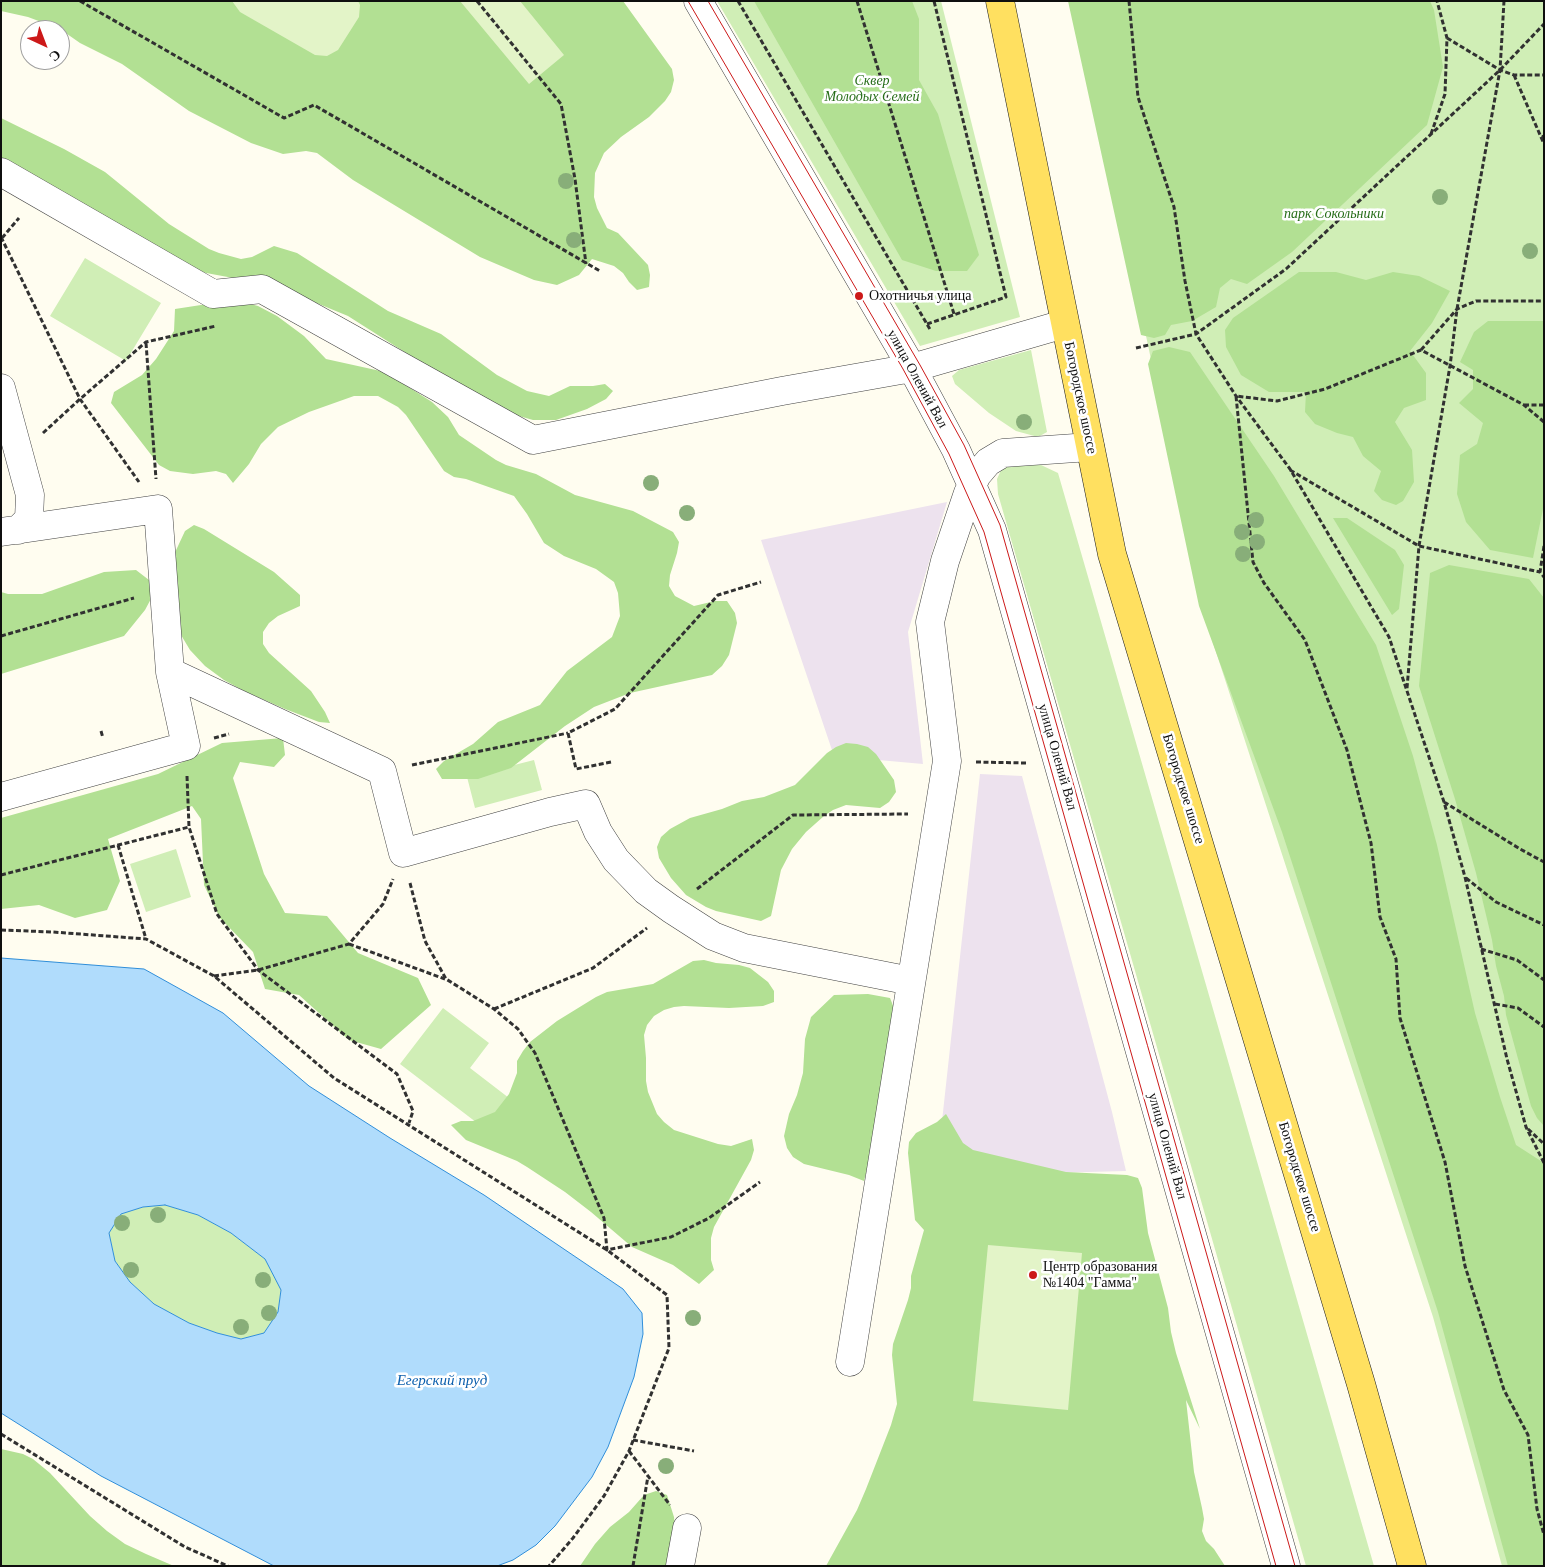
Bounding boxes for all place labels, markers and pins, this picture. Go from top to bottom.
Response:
place label: Охотничья улица [869,288,971,304]
marker: Охотничья улица [853,290,865,302]
place label: Центр образования №1404 "Гамма" [1043,1259,1157,1292]
marker: Центр образования №1404 "Гамма" [1027,1269,1039,1281]

